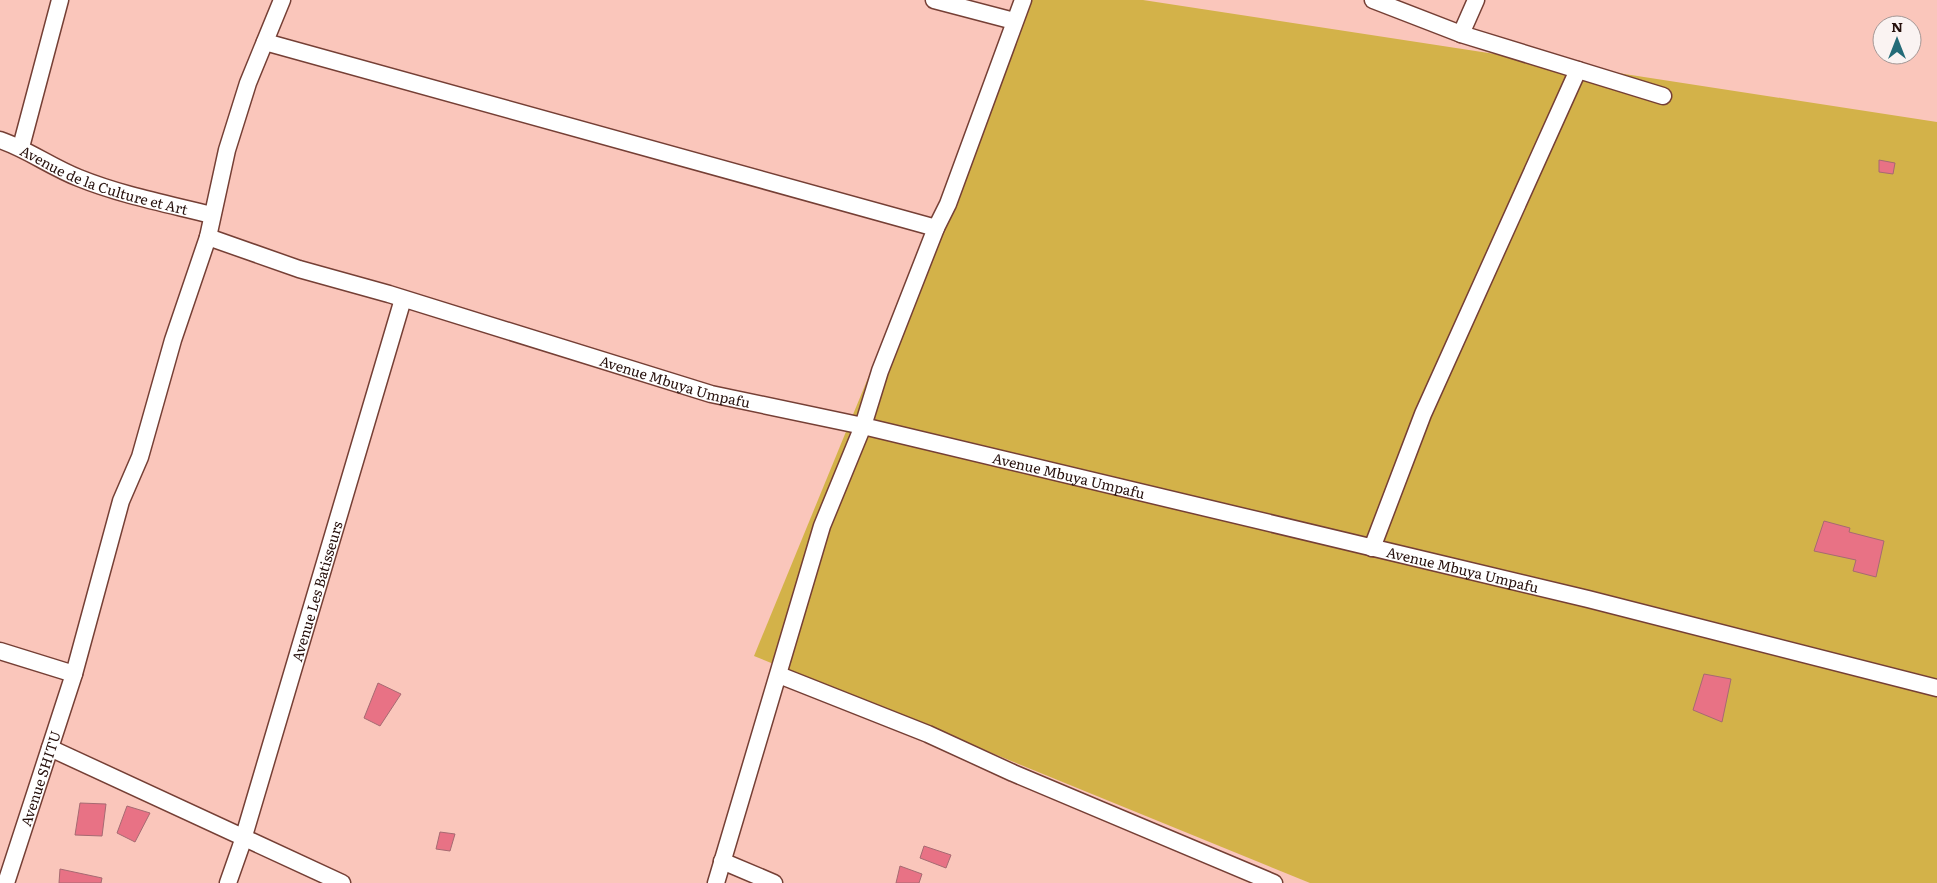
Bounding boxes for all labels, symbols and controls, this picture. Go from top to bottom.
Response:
north arrow [1872,15,1922,65]
text: N [1891,16,1903,36]
street label: Avenue de la Culture et Art [17,140,190,219]
street label: Avenue Mbuya Umpafu [597,350,752,412]
street label: Avenue Mbuya Umpafu [991,447,1147,503]
street label: Avenue Les Batisseurs [286,519,347,664]
street label: Avenue Mbuya Umpafu [1385,541,1541,597]
street label: Avenue SHITU [15,728,65,829]

